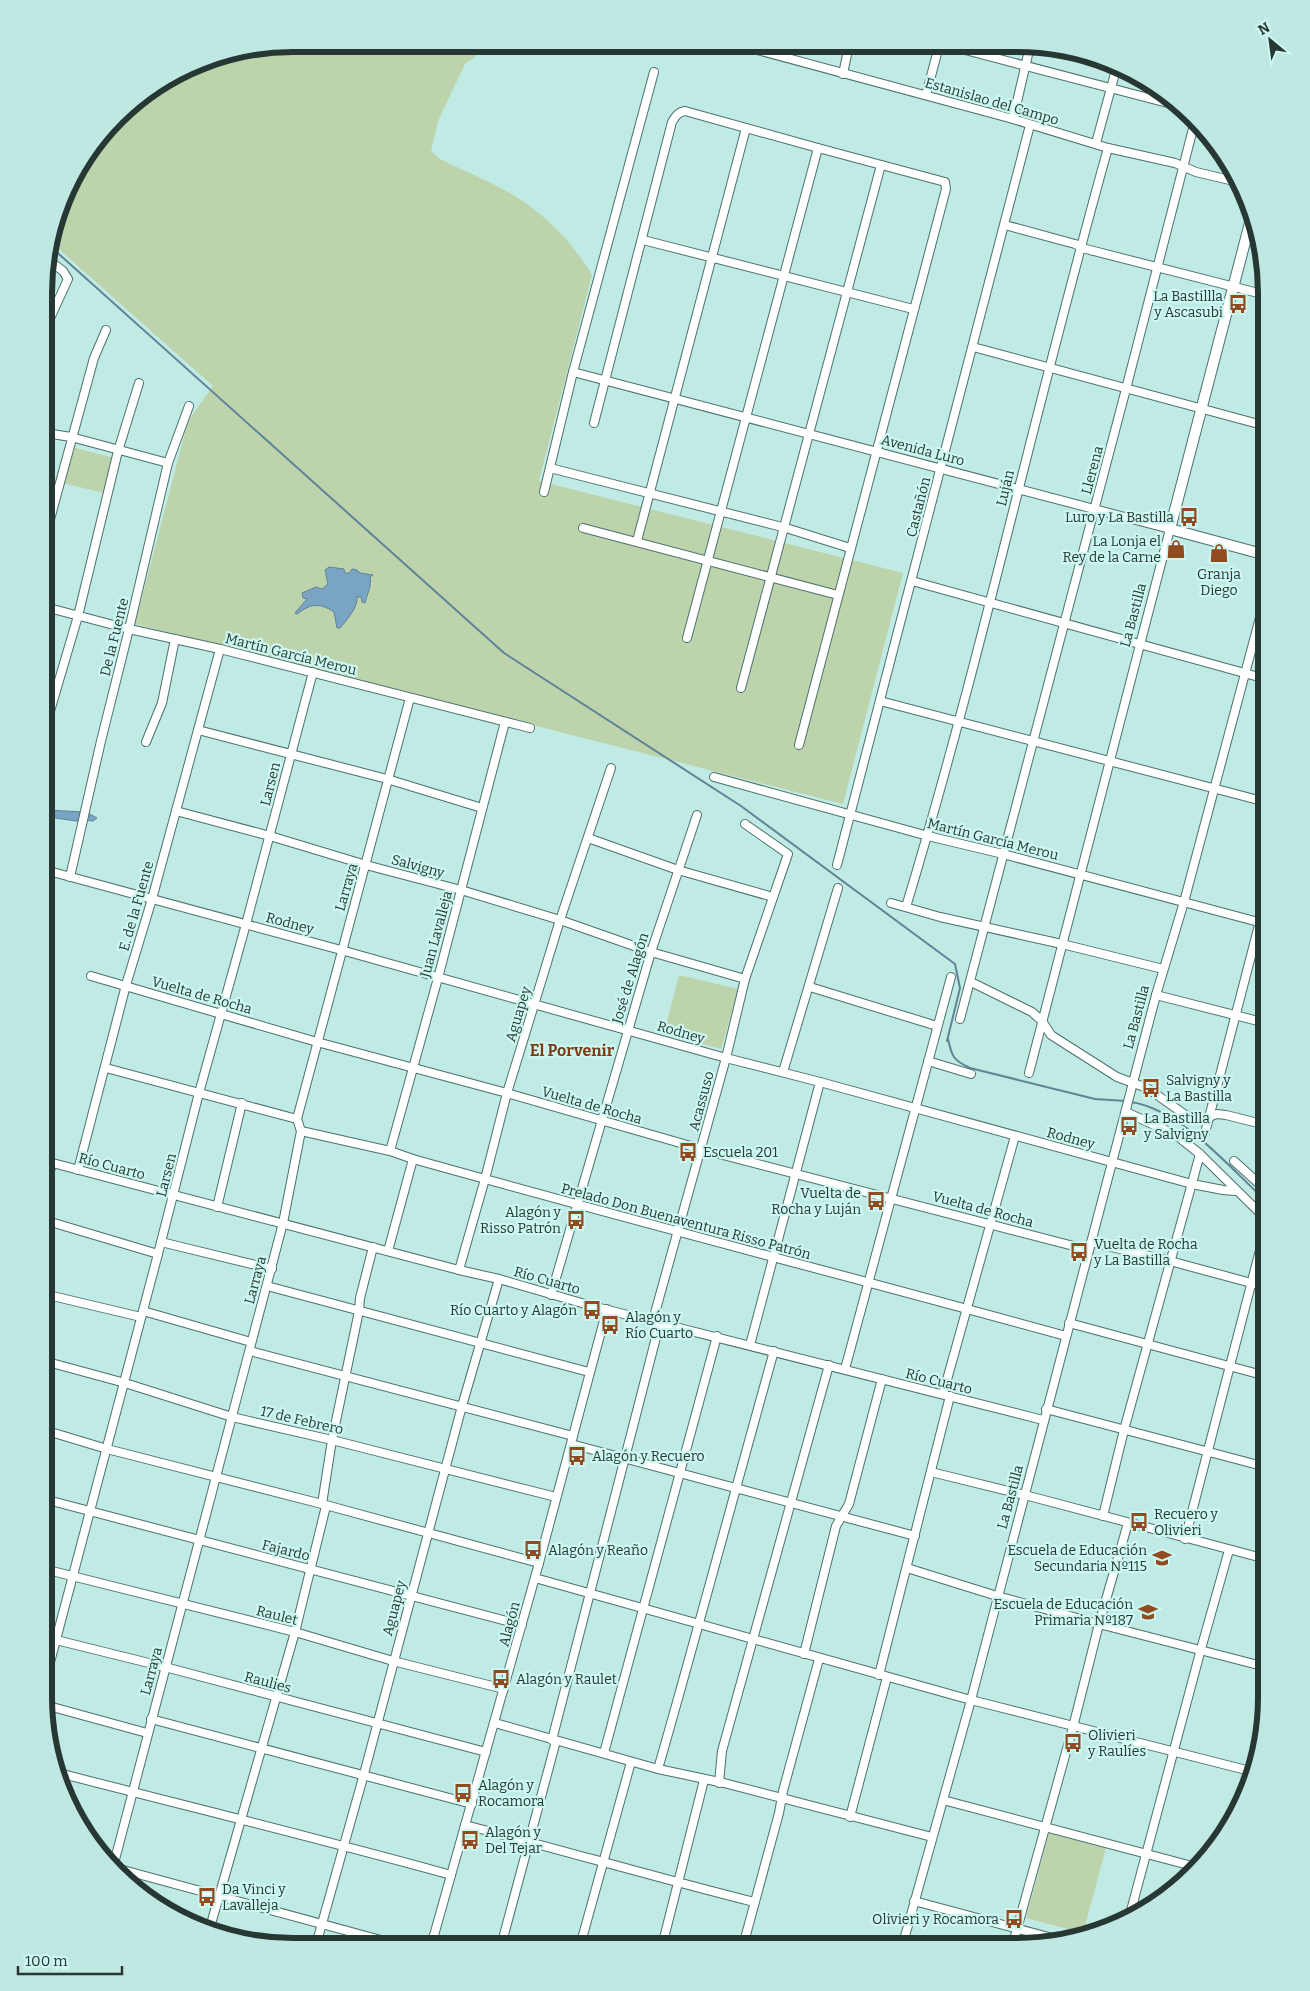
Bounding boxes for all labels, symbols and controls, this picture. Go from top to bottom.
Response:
north arrow [1245,15,1295,65]
text: N [1255,19,1273,39]
street label: Estanislao del Campo [923,74,1061,129]
place label: La Bastillla y Ascasubi [1153,288,1223,321]
bus stop icon: La Bastillla y Ascasubi [1227,293,1249,315]
street label: Avenida Luro [879,431,966,470]
street label: Llerena [1078,444,1107,496]
street label: Luján [993,468,1018,508]
street label: Castañón [903,475,934,539]
bus stop icon: Luro y La Bastilla [1178,506,1200,528]
place label: Luro y La Bastilla [1065,509,1174,526]
place label: La Lonja el Rey de la Carne [1063,533,1161,566]
shop icon: La Lonja el Rey de la Carne [1165,538,1187,560]
shop icon: Granja Diego [1208,542,1230,564]
place label: Granja Diego [1197,566,1241,599]
street label: La Bastilla [1117,581,1150,649]
street label: De la Fuente [97,596,132,678]
street label: Martín García Merou [224,630,359,679]
street label: Larsen [257,760,284,808]
street label: Martín García Merou [926,815,1061,864]
street label: Salvigny [389,851,447,882]
street label: E. de la Fuente [115,859,157,953]
street label: Larraya [332,861,361,913]
street label: Juan Lavalleja [416,889,456,980]
street label: Rodney [264,909,316,938]
street label: José de Alagón [608,930,652,1027]
street label: Vuelta de Rocha [150,973,254,1018]
street label: La Bastilla [1120,983,1153,1051]
street label: Aguapey [502,984,535,1044]
street label: Rodney [655,1018,707,1048]
district label: El Porvenir [530,1041,615,1060]
street label: Acassuso [685,1069,718,1133]
place label: Salvigny y La Bastilla [1166,1072,1232,1105]
bus stop icon: Salvigny y La Bastilla [1140,1077,1162,1099]
street label: Vuelta de Rocha [540,1083,644,1128]
place label: La Bastilla y Salvigny [1143,1110,1210,1143]
bus stop icon: La Bastilla y Salvigny [1118,1115,1140,1137]
street label: Rodney [1045,1124,1097,1153]
bus stop icon: Escuela 201 [677,1141,699,1163]
place label: Escuela 201 [703,1144,778,1161]
street label: Río Cuarto [77,1149,147,1184]
street label: Larsen [153,1151,180,1199]
street label: Prelado Don Buenaventura Risso Patrón [559,1180,813,1263]
place label: Vuelta de Rocha y Luján [771,1185,861,1218]
street label: Vuelta de Rocha [931,1188,1035,1231]
bus stop icon: Vuelta de Rocha y Luján [865,1190,887,1212]
place label: Alagón y Risso Patrón [480,1204,562,1237]
bus stop icon: Alagón y Risso Patrón [565,1209,587,1231]
place label: Vuelta de Rocha y La Bastilla [1093,1236,1198,1269]
bus stop icon: Vuelta de Rocha y La Bastilla [1068,1241,1090,1263]
street label: Larraya [241,1254,270,1306]
street label: Río Cuarto [512,1263,582,1298]
bus stop icon: Río Cuarto y Alagón [581,1299,603,1321]
place label: Río Cuarto y Alagón [450,1302,577,1319]
place label: Alagón y Río Cuarto [625,1309,693,1342]
bus stop icon: Alagón y Río Cuarto [599,1314,621,1336]
street label: Río Cuarto [904,1365,974,1398]
street label: 17 de Febrero [259,1403,345,1438]
bus stop icon: Alagón y Recuero [566,1445,588,1467]
place label: Alagón y Recuero [592,1448,705,1465]
street label: La Bastilla [994,1463,1027,1531]
place label: Recuero y Olivieri [1154,1506,1219,1539]
bus stop icon: Recuero y Olivieri [1128,1511,1150,1533]
street label: Fajardo [260,1536,312,1565]
bus stop icon: Alagón y Reaño [522,1539,544,1561]
place label: Alagón y Reaño [548,1542,648,1559]
place label: Escuela de Educación Secundaria Nº115 [1007,1542,1147,1575]
school or university icon: Escuela de Educación Secundaria Nº115 [1151,1547,1173,1569]
street label: Aguapey [379,1578,410,1638]
place label: Escuela de Educación Primaria Nº187 [993,1596,1133,1629]
street label: Alagón [495,1600,524,1648]
school or university icon: Escuela de Educación Primaria Nº187 [1137,1601,1159,1623]
street label: Raulet [254,1602,299,1629]
street label: Larraya [137,1645,166,1697]
street label: Raulies [243,1668,293,1697]
bus stop icon: Alagón y Raulet [490,1668,512,1690]
place label: Alagón y Raulet [516,1671,617,1688]
place label: Olivieri y Raulíes [1087,1727,1146,1760]
bus stop icon: Olivieri y Raulíes [1062,1732,1084,1754]
place label: Alagón y Rocamora [478,1777,545,1810]
bus stop icon: Alagón y Rocamora [452,1782,474,1804]
place label: Alagón y Del Tejar [485,1824,542,1857]
bus stop icon: Alagón y Del Tejar [459,1829,481,1851]
place label: Da Vinci y Lavalleja [222,1881,286,1914]
bus stop icon: Da Vinci y Lavalleja [196,1886,218,1908]
bus stop icon: Olivieri y Rocamora [1003,1908,1025,1930]
place label: Olivieri y Rocamora [872,1911,999,1928]
scale bar [18,1944,121,1976]
text: 100 m [25,1952,68,1970]

